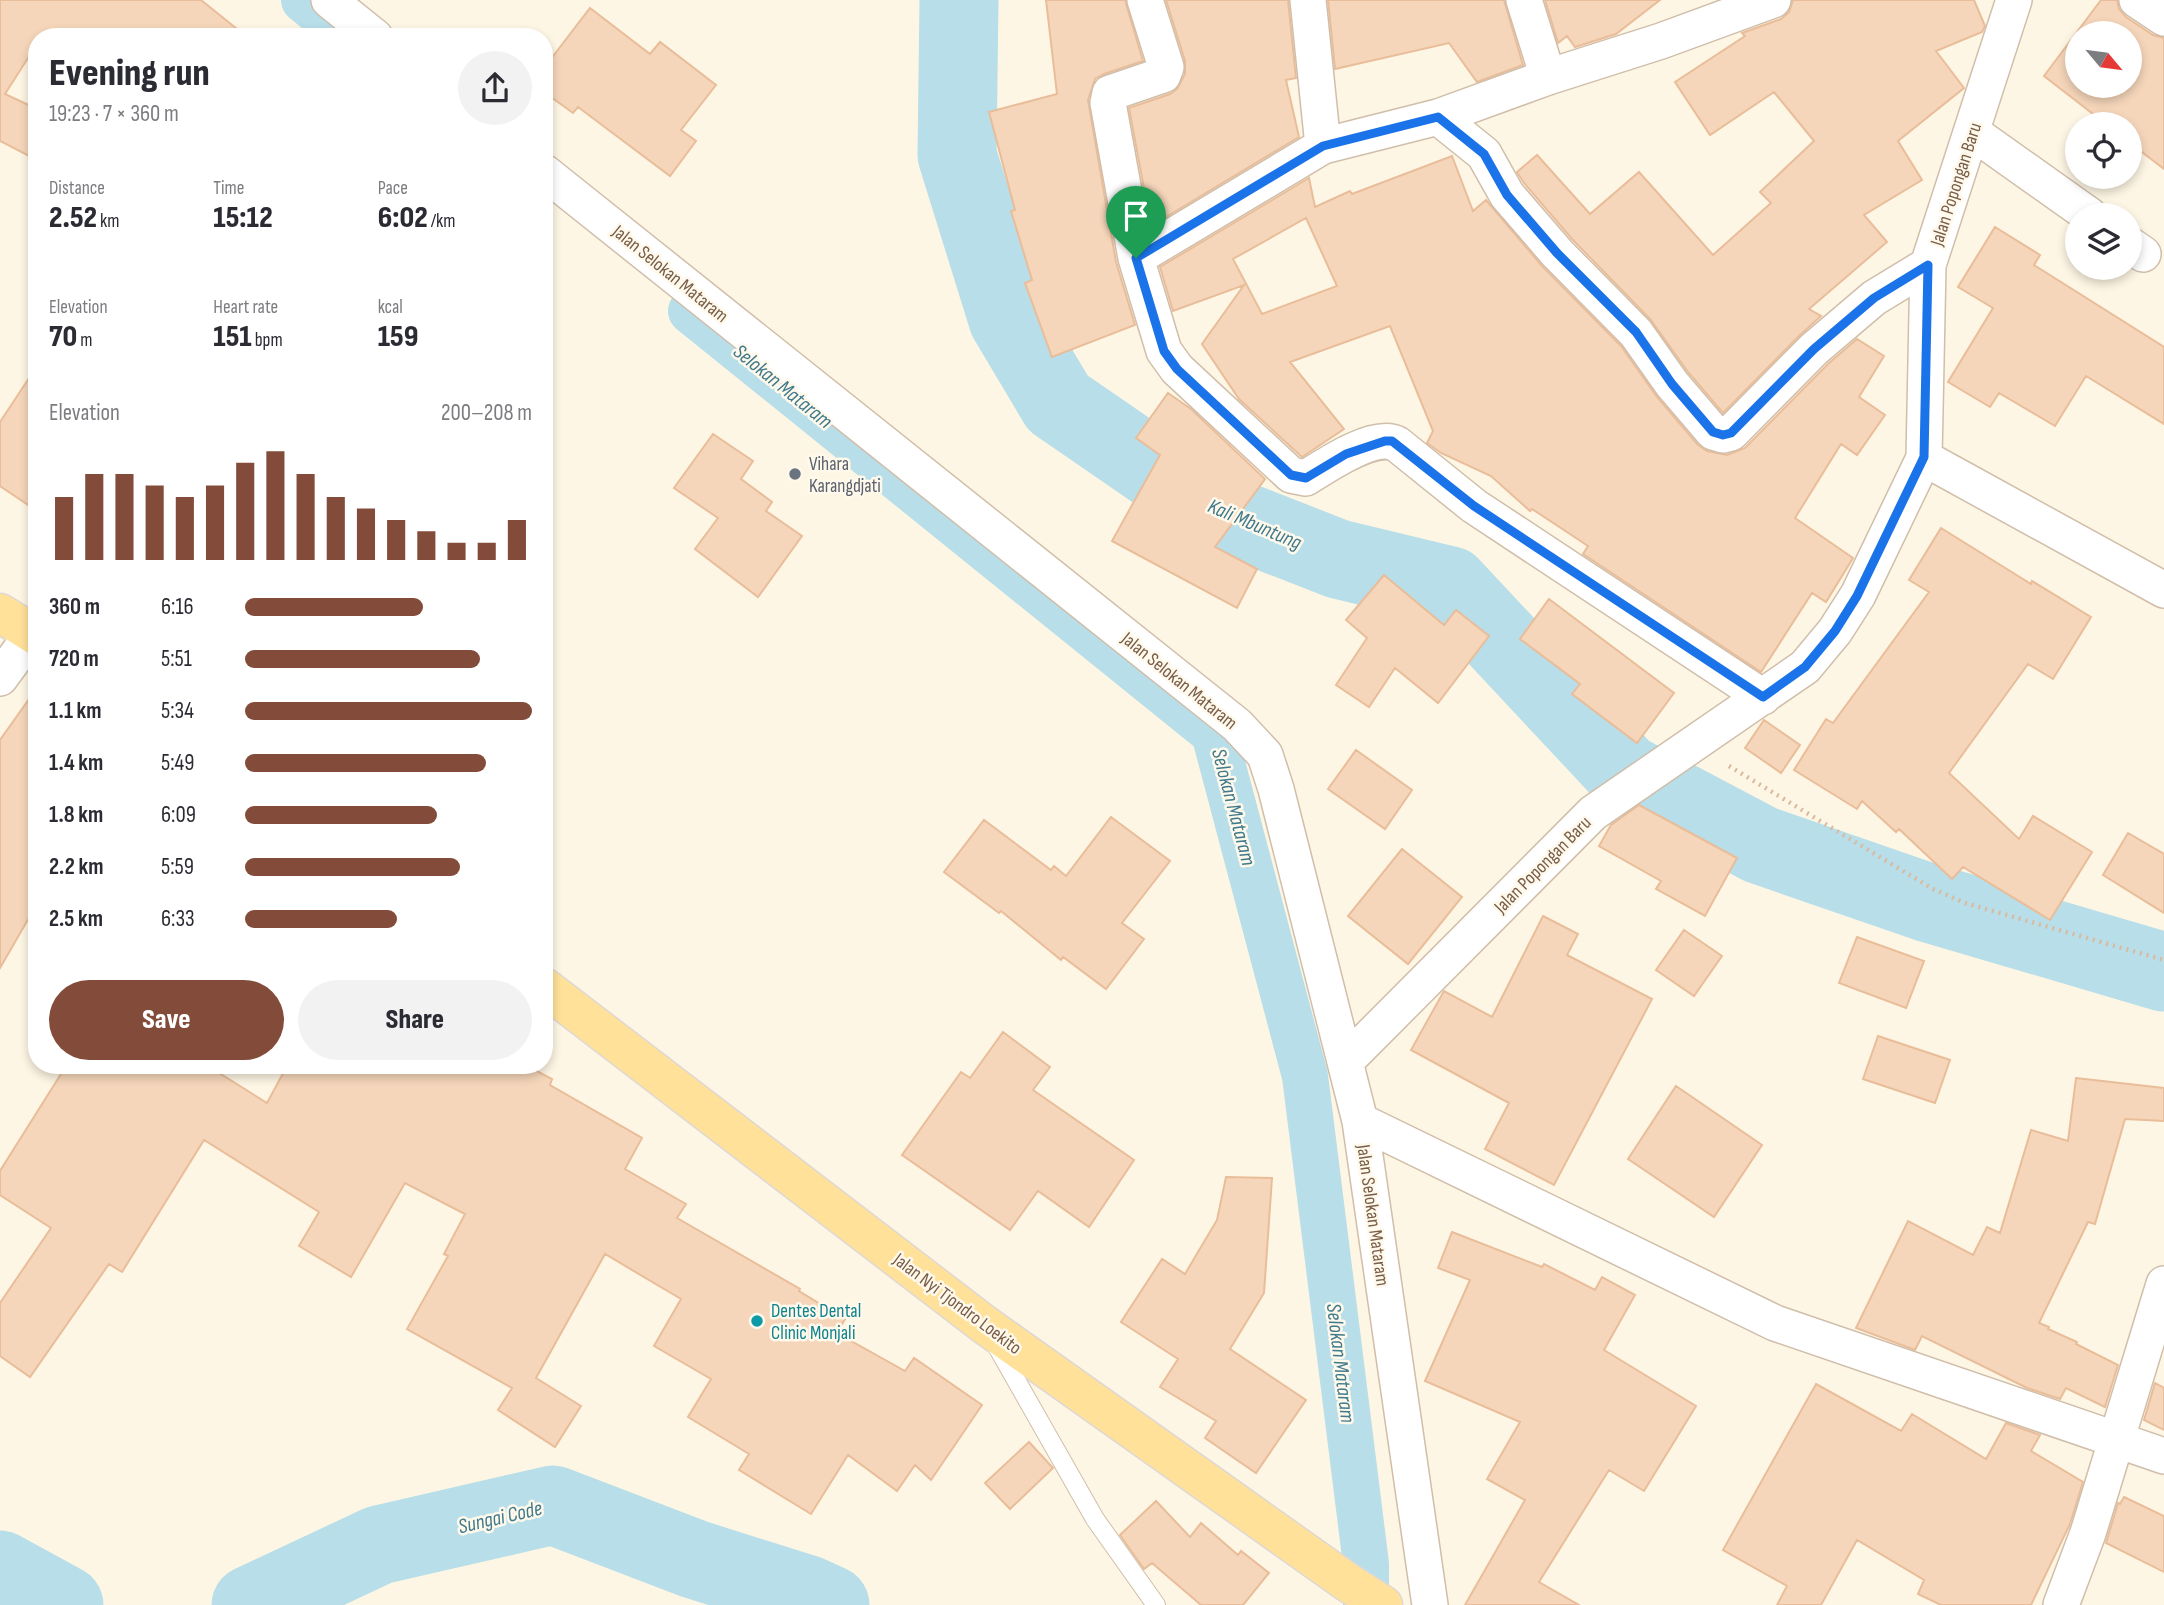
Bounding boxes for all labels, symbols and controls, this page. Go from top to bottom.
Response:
north arrow [2065,21,2142,98]
map controls [2065,21,2142,280]
text: Evening run [49,51,210,96]
button: share [458,51,532,125]
text: 19:23 · 7 × 360 m [49,100,179,128]
button: locate [2065,112,2142,189]
street label: Jalan Popongan Baru [1925,120,1987,250]
text: Distance [49,177,105,200]
text: Time [213,177,244,200]
text: Pace [378,177,408,200]
pin [1106,186,1166,258]
icon: arrive [1117,197,1155,235]
text: 2.52 [49,200,97,236]
text: 15:12 [213,200,273,236]
text: 6:02 [378,200,428,236]
button: layers [2065,203,2142,280]
text: km [97,210,120,233]
text: /km [428,210,455,233]
street label: Jalan Selokan Mataram [607,220,733,328]
text: Elevation [49,296,108,319]
text: Heart rate [213,296,278,319]
text: kcal [378,296,403,319]
text: 70 [49,319,77,355]
text: 151 [213,319,252,355]
text: 159 [378,319,418,355]
text: m [77,329,92,352]
text: bpm [252,329,283,352]
water label: Selokan Mataram [728,339,837,434]
text: Elevation [49,399,120,427]
text: 200–208 m [441,399,532,427]
place label: Vihara Karangdjati [809,453,881,498]
marker: Vihara Karangdjati [787,466,803,482]
water label: Kali Mbuntung [1204,494,1306,556]
text: 360 m [49,593,100,621]
text: 6:16 [161,593,194,621]
street label: Jalan Selokan Mataram [1116,627,1242,735]
text: 720 m [49,645,99,673]
text: 5:51 [161,645,192,673]
text: 1.1 km [49,697,102,725]
text: 5:34 [161,697,194,725]
water label: Selokan Mataram [1206,746,1261,868]
text: 1.4 km [49,749,103,777]
text: 5:49 [161,749,194,777]
text: 1.8 km [49,801,103,829]
text: 6:09 [161,801,196,829]
street label: Jalan Popongan Baru [1489,812,1596,919]
text: 2.2 km [49,853,103,881]
text: 5:59 [161,853,194,881]
text: 2.5 km [49,905,103,933]
text: 6:33 [161,905,195,933]
button: Save [49,980,284,1060]
button: Share [298,980,532,1060]
street label: Jalan Selokan Mataram [1351,1142,1394,1287]
street label: Jalan Nyi Tjondro Loekito [888,1248,1026,1360]
place label: Dentes Dental Clinic Monjali [771,1300,861,1345]
water label: Selokan Mataram [1321,1302,1360,1424]
marker: Dentes Dental Clinic Monjali [749,1313,765,1329]
water label: Sungai Code [456,1496,545,1539]

